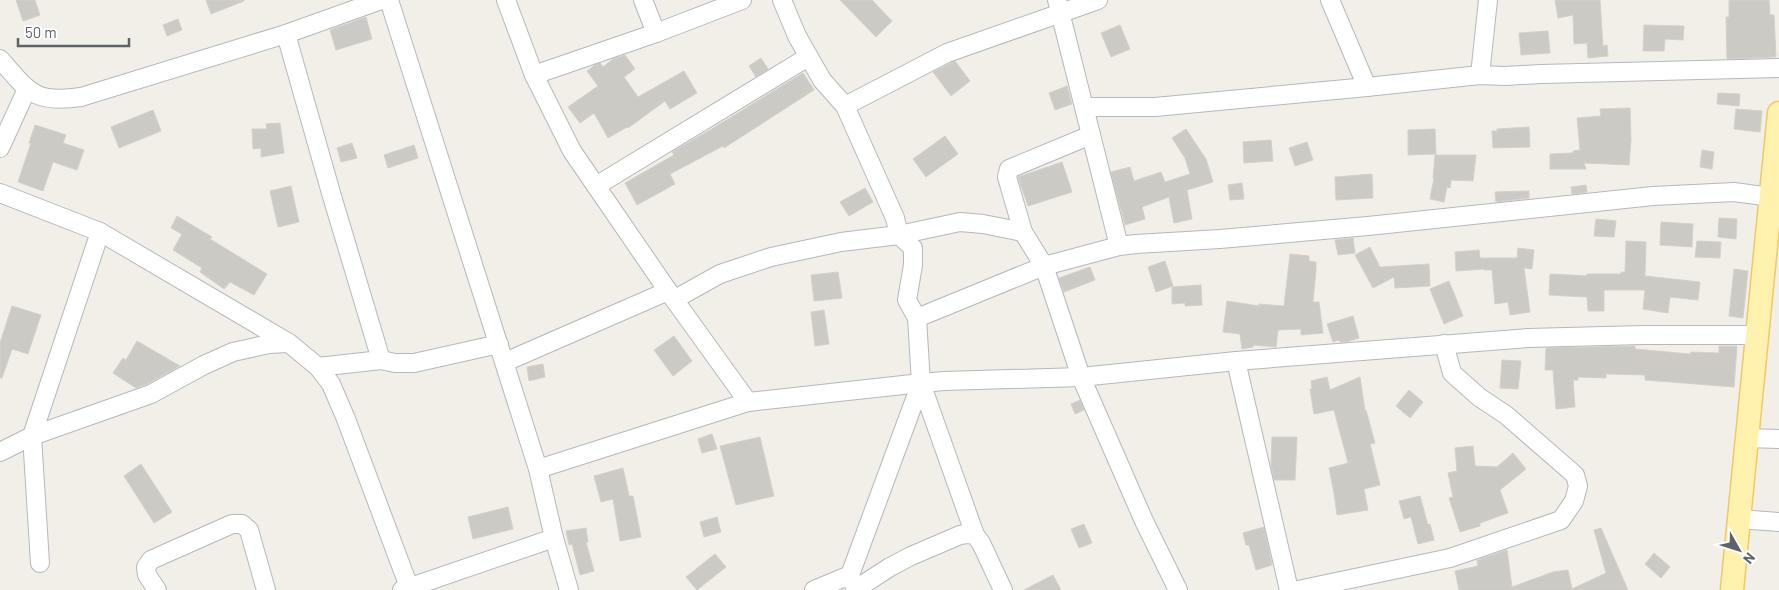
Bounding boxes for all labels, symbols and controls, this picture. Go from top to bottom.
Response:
scale bar [18,15,129,47]
text: 50 m [25,23,57,41]
north arrow [1714,525,1764,575]
text: N [1740,550,1759,567]

